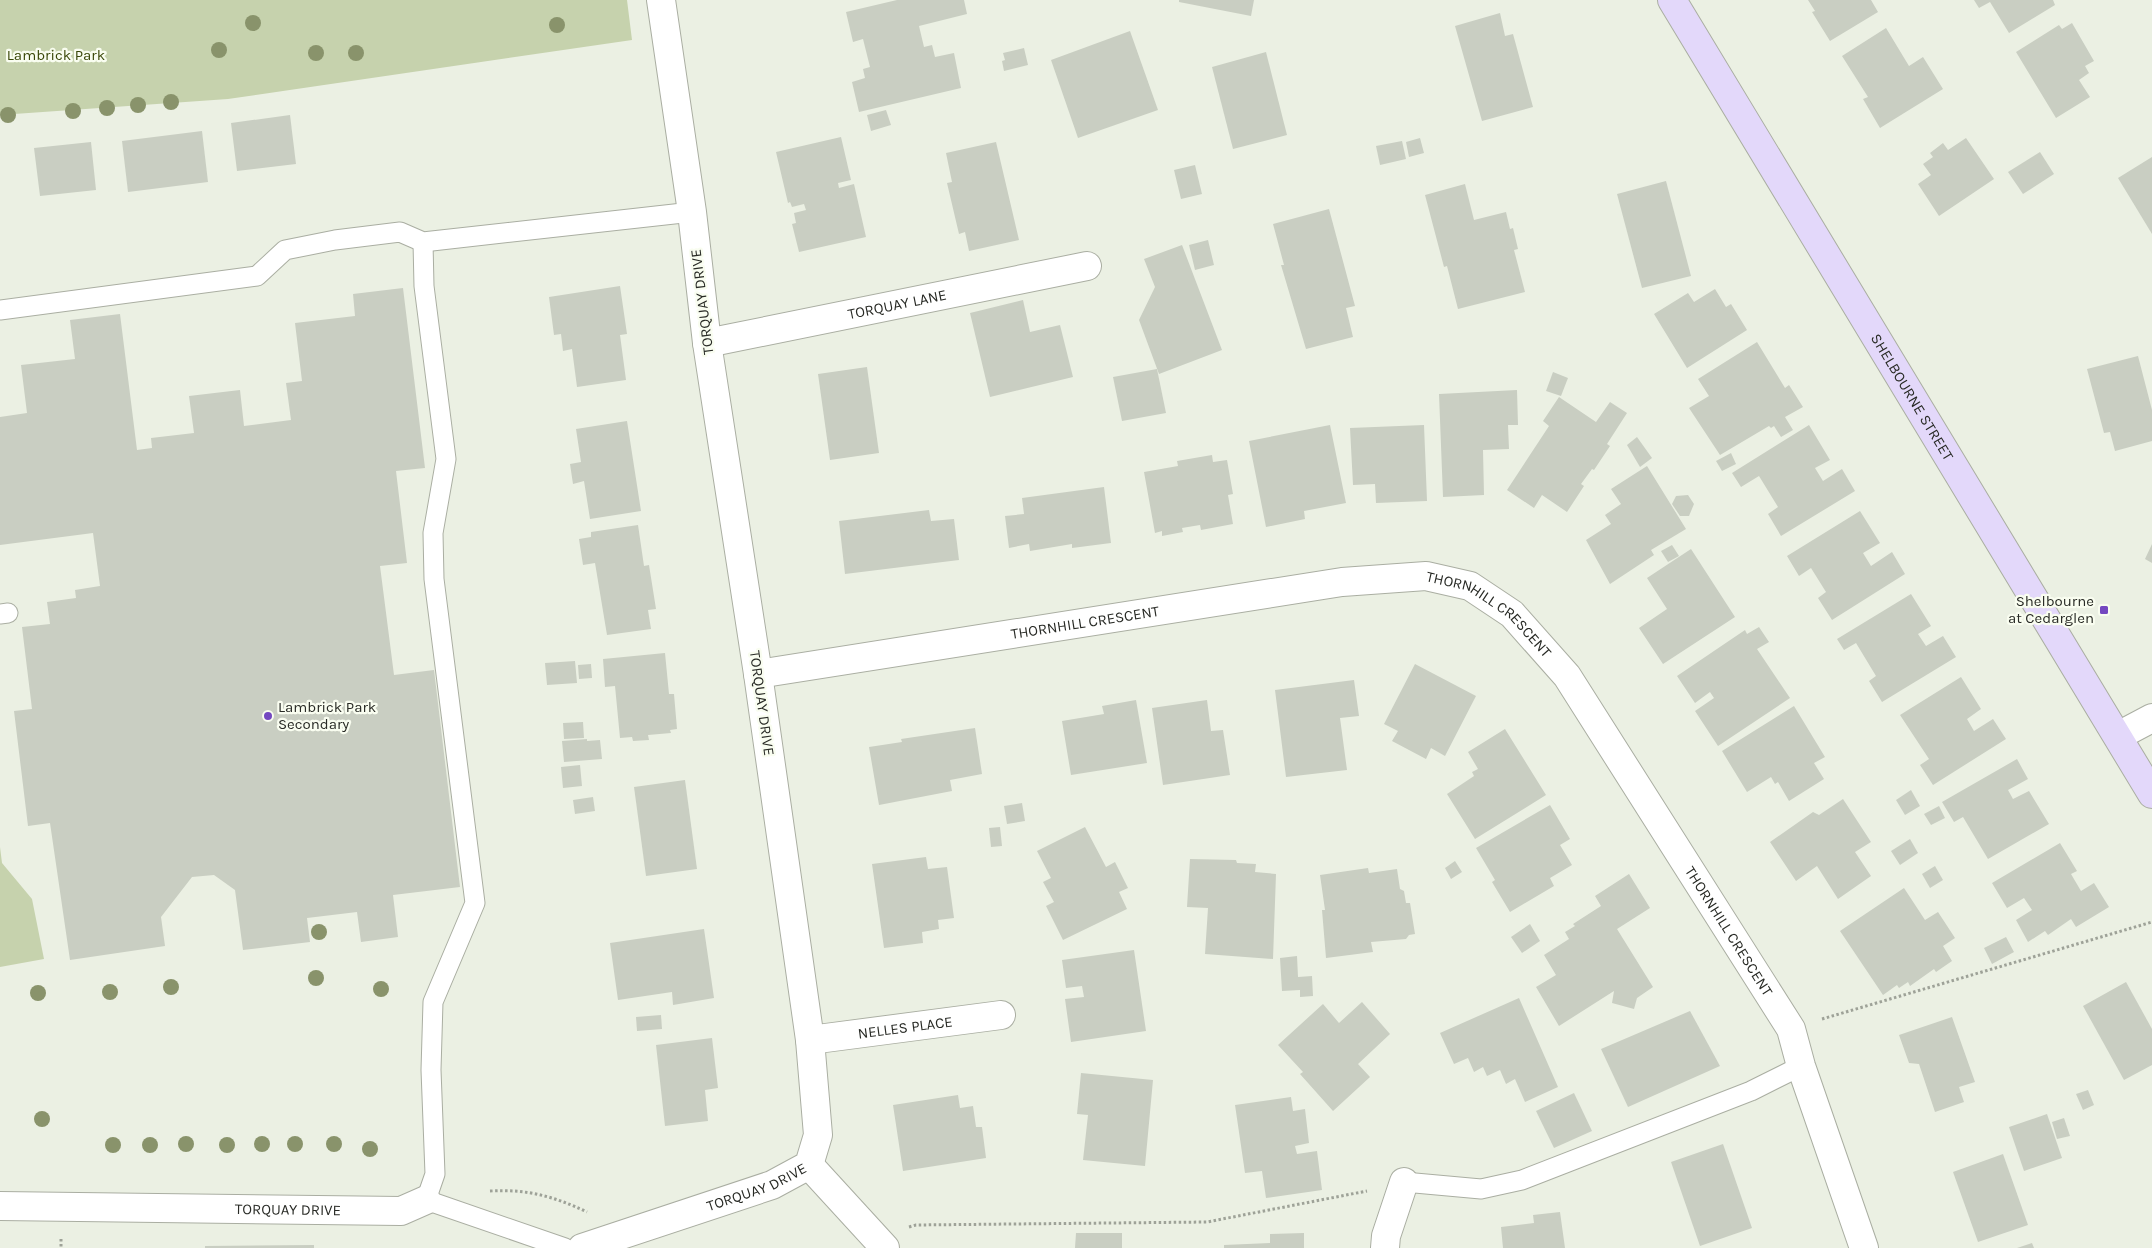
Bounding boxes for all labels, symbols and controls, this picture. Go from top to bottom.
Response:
park label: Lambrick Park [7,46,105,64]
street label: TORQUAY DRIVE [687,248,717,356]
street label: TORQUAY LANE [846,286,948,323]
street label: SHELBOURNE STREET [1867,330,1958,464]
street label: THORNHILL CRESCENT [1425,567,1555,661]
place label: Shelbourne at Cedarglen [2008,592,2094,627]
street label: THORNHILL CRESCENT [1010,602,1161,643]
marker: Shelbourne at Cedarglen [2098,604,2110,616]
street label: TORQUAY DRIVE [746,649,778,757]
place label: Lambrick Park Secondary [278,698,376,733]
marker: Lambrick Park Secondary [262,710,274,722]
street label: THORNHILL CRESCENT [1681,863,1777,1000]
street label: NELLES PLACE [857,1012,954,1043]
street label: TORQUAY DRIVE [704,1159,810,1215]
street label: TORQUAY DRIVE [235,1200,341,1219]

